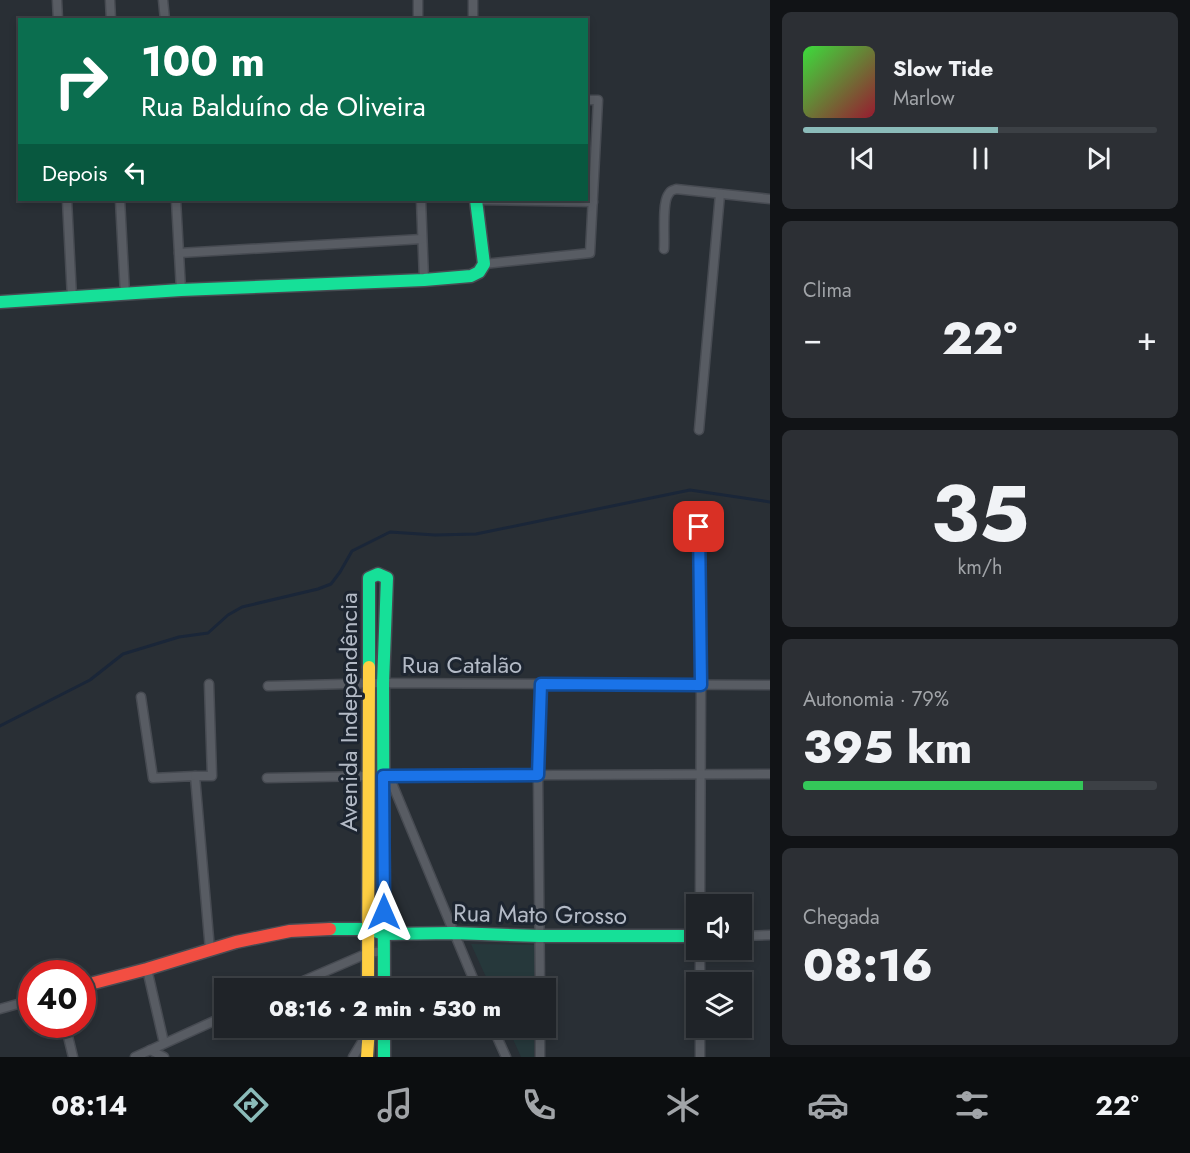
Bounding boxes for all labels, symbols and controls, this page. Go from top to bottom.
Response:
text: 100 m [141,31,265,92]
icon: right [42,42,120,120]
text: Slow Tide [893,52,993,84]
text: Marlow [893,84,955,113]
text: Rua Balduíno de Oliveira [141,87,426,126]
icon: previous [846,142,879,175]
icon: pause [964,142,997,175]
icon: next [1082,142,1115,175]
icon: left [119,156,152,189]
text: Depois [42,157,107,189]
text: Clima [803,276,852,305]
text: 22° [942,306,1017,371]
text: − [803,315,822,362]
text: + [1137,315,1157,362]
text: 35 [931,458,1029,570]
pin [673,501,724,552]
icon: arrive [682,510,715,543]
text: km/h [957,553,1003,582]
street label: Avenida Independência [331,592,366,832]
street label: Rua Catalão [402,647,522,682]
text: Autonomia · 79% [803,685,949,714]
text: 395 km [803,715,972,780]
position arrow [352,880,416,944]
map controls [686,894,752,1038]
button: sound [686,894,752,960]
street label: Rua Mato Grosso [453,895,627,933]
text: Chegada [803,903,880,932]
text: 08:16 [803,933,933,998]
speed limit sign: 40 [18,960,96,1038]
button: layers [686,972,752,1038]
text: 08:16 · 2 min · 530 m [269,992,501,1024]
icon: directions [230,1084,272,1126]
icon: music [374,1084,416,1126]
icon: phone [518,1084,560,1126]
icon: climate [662,1084,704,1126]
icon: car [807,1084,849,1126]
icon: filters [951,1084,993,1126]
text: 08:14 [51,1086,127,1125]
text: 22° [1095,1086,1139,1125]

